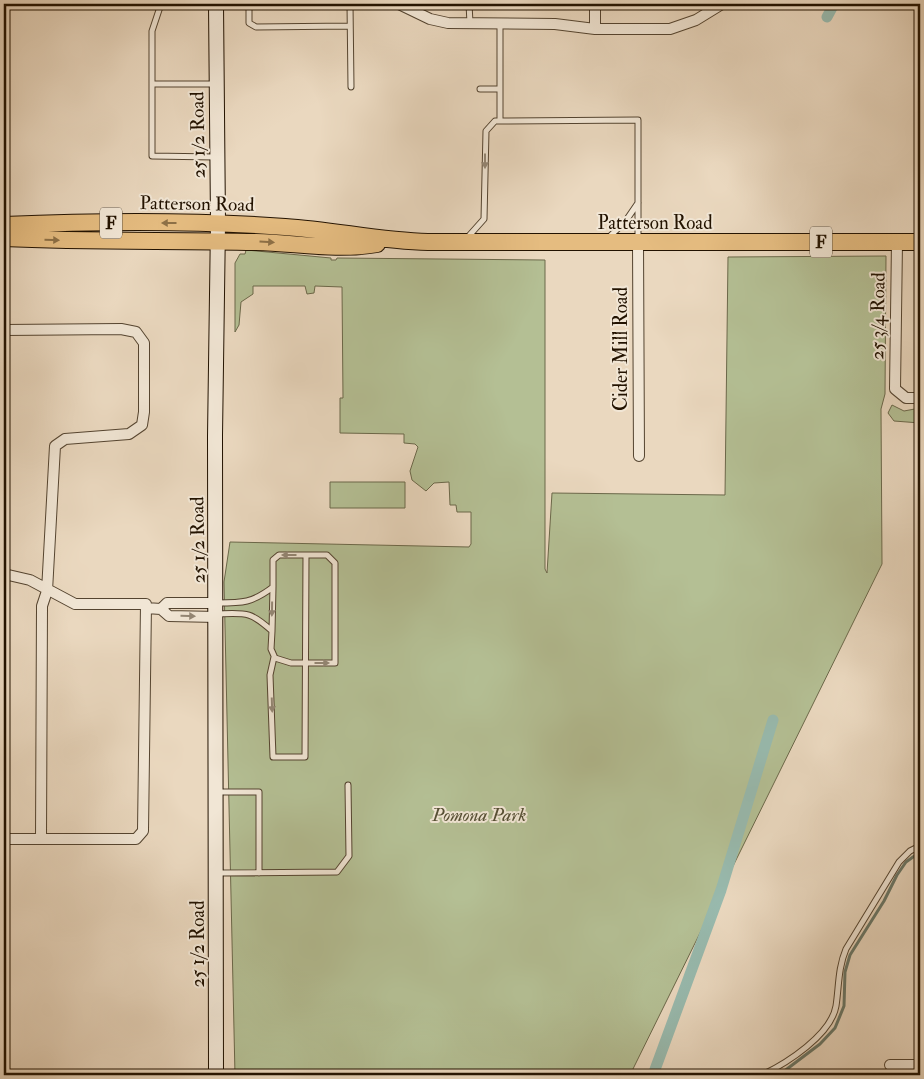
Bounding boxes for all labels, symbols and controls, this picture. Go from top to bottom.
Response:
street label: 25 1/2 Road [185,91,211,179]
one-way arrow [481,153,489,169]
street label: Patterson Road [139,191,255,217]
road number: F [100,208,122,238]
street label: Patterson Road [598,211,713,235]
one-way arrow [161,219,177,227]
road number: F [810,226,832,258]
one-way arrow [45,236,61,244]
one-way arrow [259,239,275,247]
street label: 25 3/4 Road [865,271,891,360]
street label: Cider Mill Road [609,286,633,411]
street label: 25 1/2 Road [185,496,211,584]
one-way arrow [281,551,297,559]
one-way arrow [268,601,276,617]
one-way arrow [180,613,196,621]
one-way arrow [314,659,330,667]
one-way arrow [268,697,276,713]
park label: Pomona Park [431,803,526,827]
street label: 25 1/2 Road [186,900,210,987]

